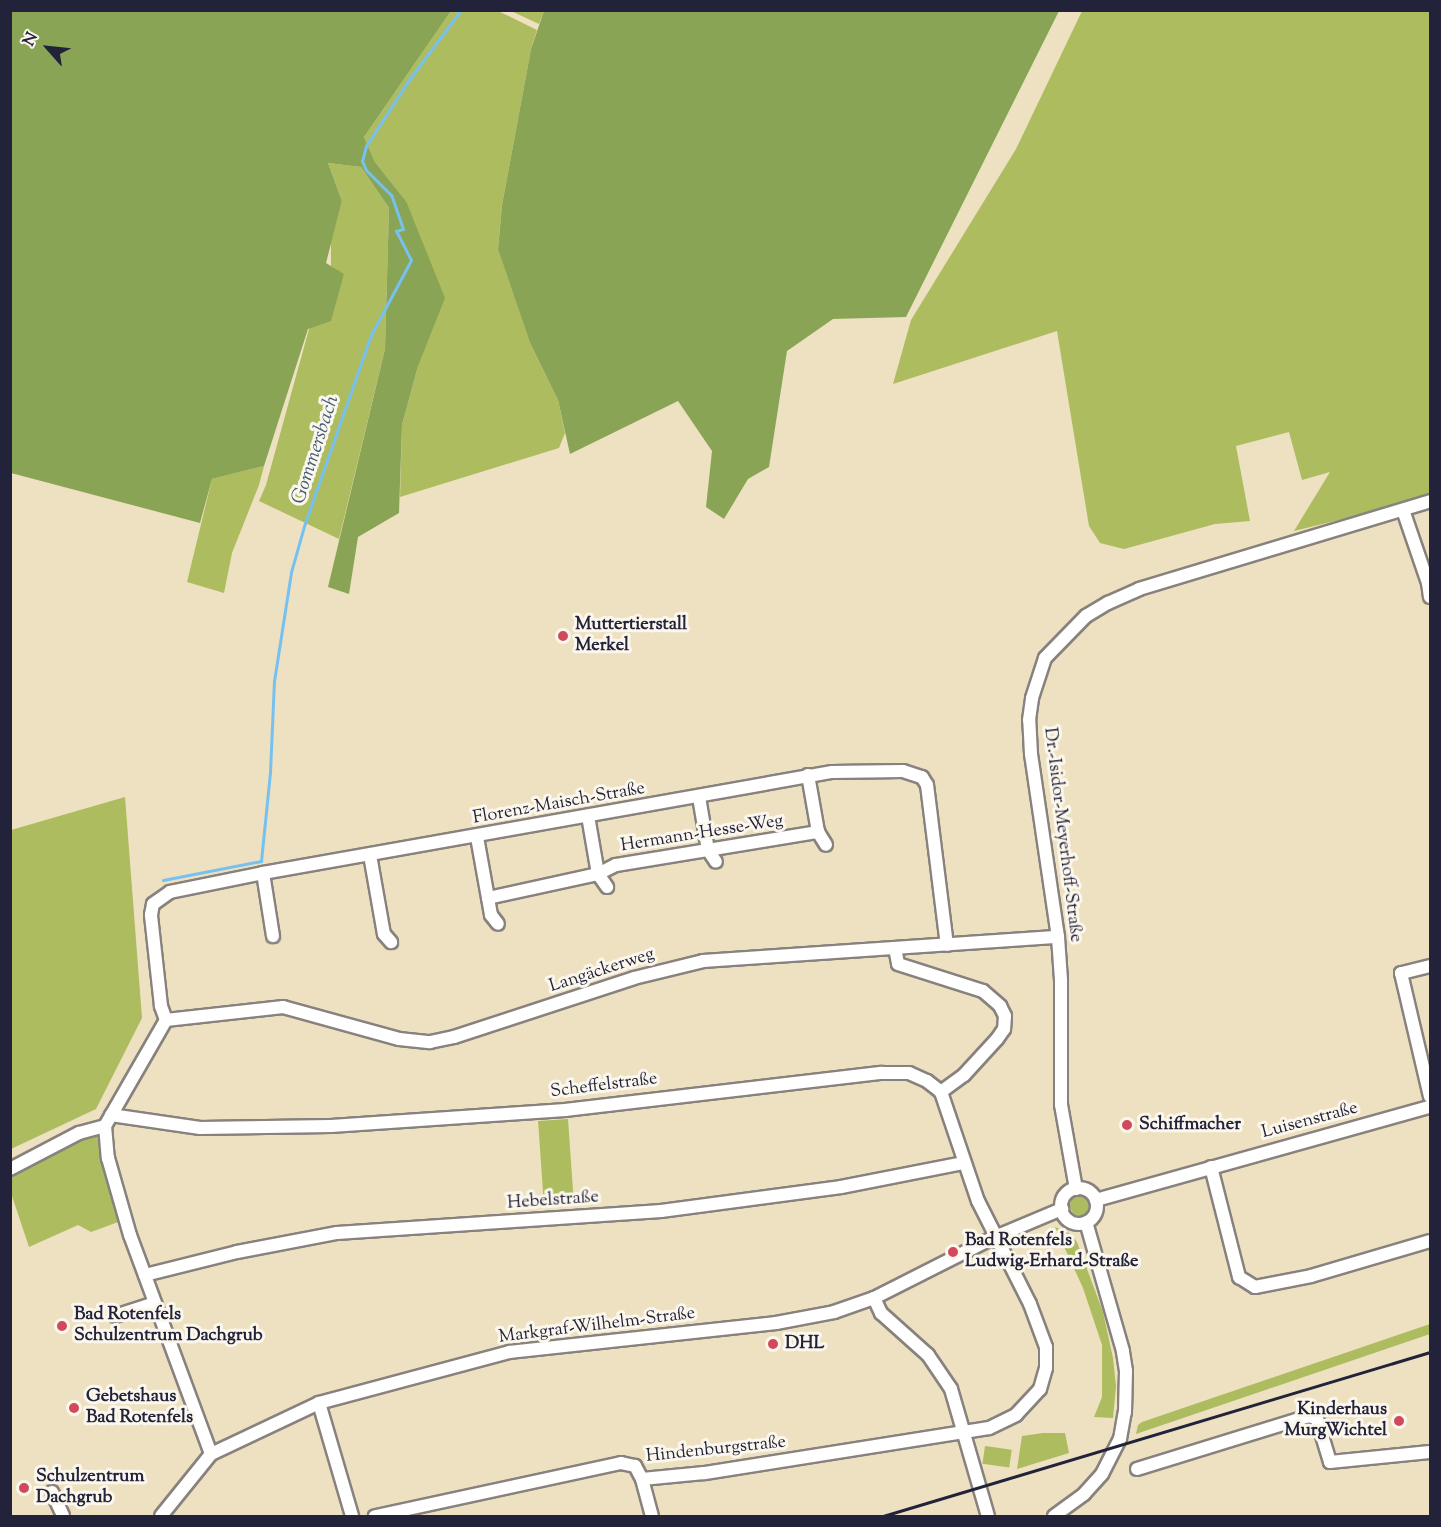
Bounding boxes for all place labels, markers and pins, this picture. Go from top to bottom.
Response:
place label: Muttertierstall Merkel [575,615,687,658]
marker: Muttertierstall Merkel [556,629,570,643]
place label: Schiffmacher [1139,1114,1241,1136]
marker: Schiffmacher [1120,1118,1134,1132]
place label: Bad Rotenfels Ludwig-Erhard-Straße [965,1231,1138,1274]
marker: Bad Rotenfels Ludwig-Erhard-Straße [946,1245,960,1259]
place label: Bad Rotenfels Schulzentrum Dachgrub [74,1305,262,1348]
marker: Bad Rotenfels Schulzentrum Dachgrub [55,1319,69,1333]
place label: DHL [785,1333,824,1355]
marker: DHL [766,1337,780,1351]
place label: Gebetshaus Bad Rotenfels [86,1387,193,1430]
place label: Kinderhaus MurgWichtel [1284,1400,1387,1442]
marker: Gebetshaus Bad Rotenfels [67,1401,81,1415]
marker: Kinderhaus MurgWichtel [1392,1414,1406,1428]
place label: Schulzentrum Dachgrub [36,1467,144,1510]
marker: Schulzentrum Dachgrub [17,1481,31,1495]

